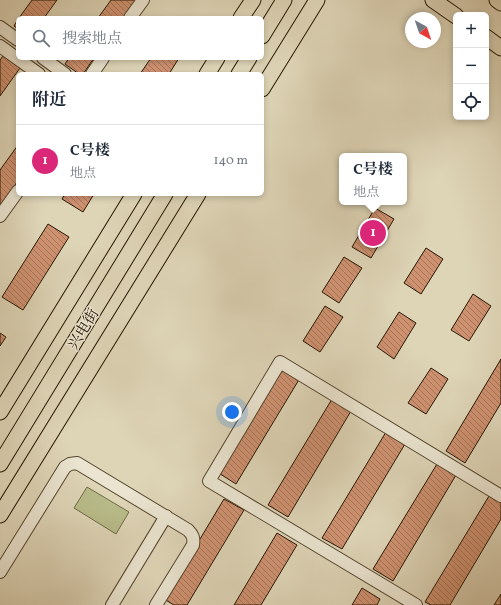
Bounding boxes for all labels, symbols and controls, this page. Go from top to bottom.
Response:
north arrow [405,12,441,48]
map controls [453,12,489,120]
button: + [453,12,489,48]
search box [16,16,264,60]
icon: search [30,27,52,49]
text: 搜索地点 [62,29,122,50]
button: − [453,48,489,84]
button: locate [453,84,489,120]
text: 附近 [32,89,66,112]
text: C号楼 [70,141,110,162]
text: 1 [42,152,48,170]
text: 140 m [214,152,248,170]
popup [339,153,407,205]
text: C号楼 [353,160,393,181]
text: 地点 [70,165,96,183]
text: 地点 [353,184,379,202]
pin: 1 [360,218,386,248]
street label: 兴电街 [64,305,105,354]
your location [222,402,242,422]

